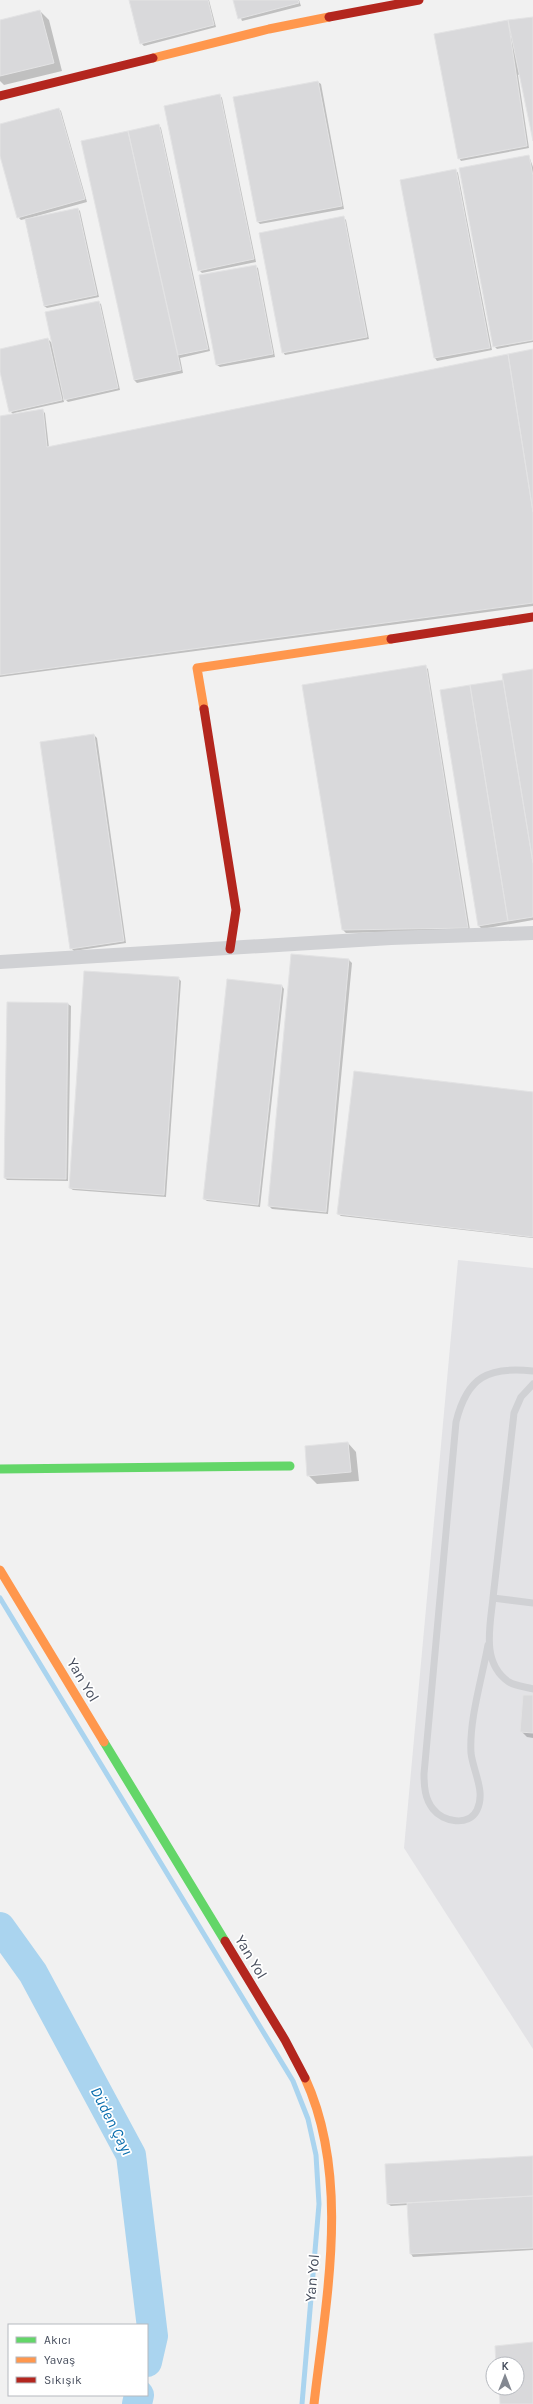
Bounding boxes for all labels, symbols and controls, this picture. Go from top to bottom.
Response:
street label: Yan Yol [63,1655,103,1705]
street label: Yan Yol [231,1932,271,1982]
water label: Düden Çayı [87,2083,137,2159]
street label: Yan Yol [301,2253,323,2303]
legend [8,2324,148,2396]
text: Akıcı [44,2333,71,2347]
text: Yavaş [44,2353,75,2367]
north arrow [485,2356,525,2396]
text: K [501,2360,509,2373]
text: Sıkışık [44,2373,82,2387]

